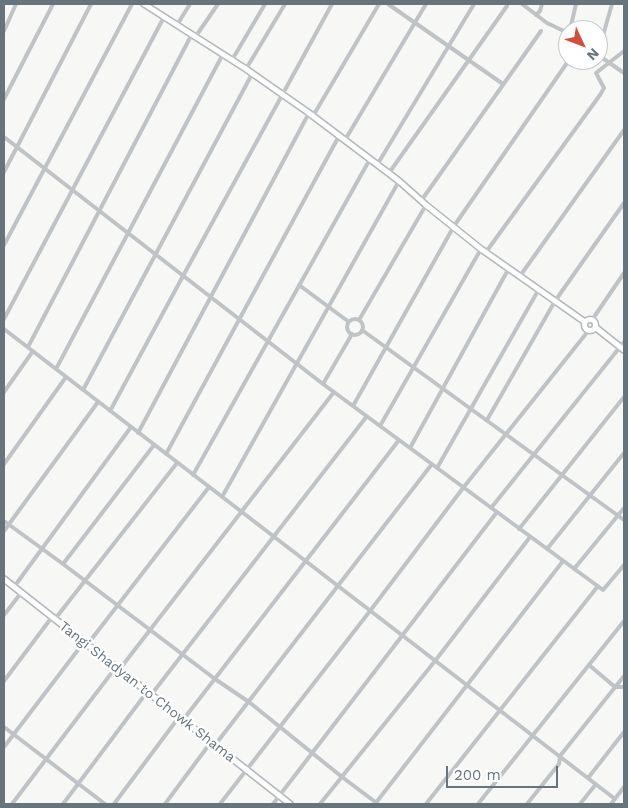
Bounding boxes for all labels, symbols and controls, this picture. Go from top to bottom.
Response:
north arrow [558,20,608,70]
text: N [584,45,603,64]
street label: Tangi Shadyan to Chowk Shama [56,618,238,766]
scale bar [448,756,560,788]
text: 200 m [454,766,501,784]

